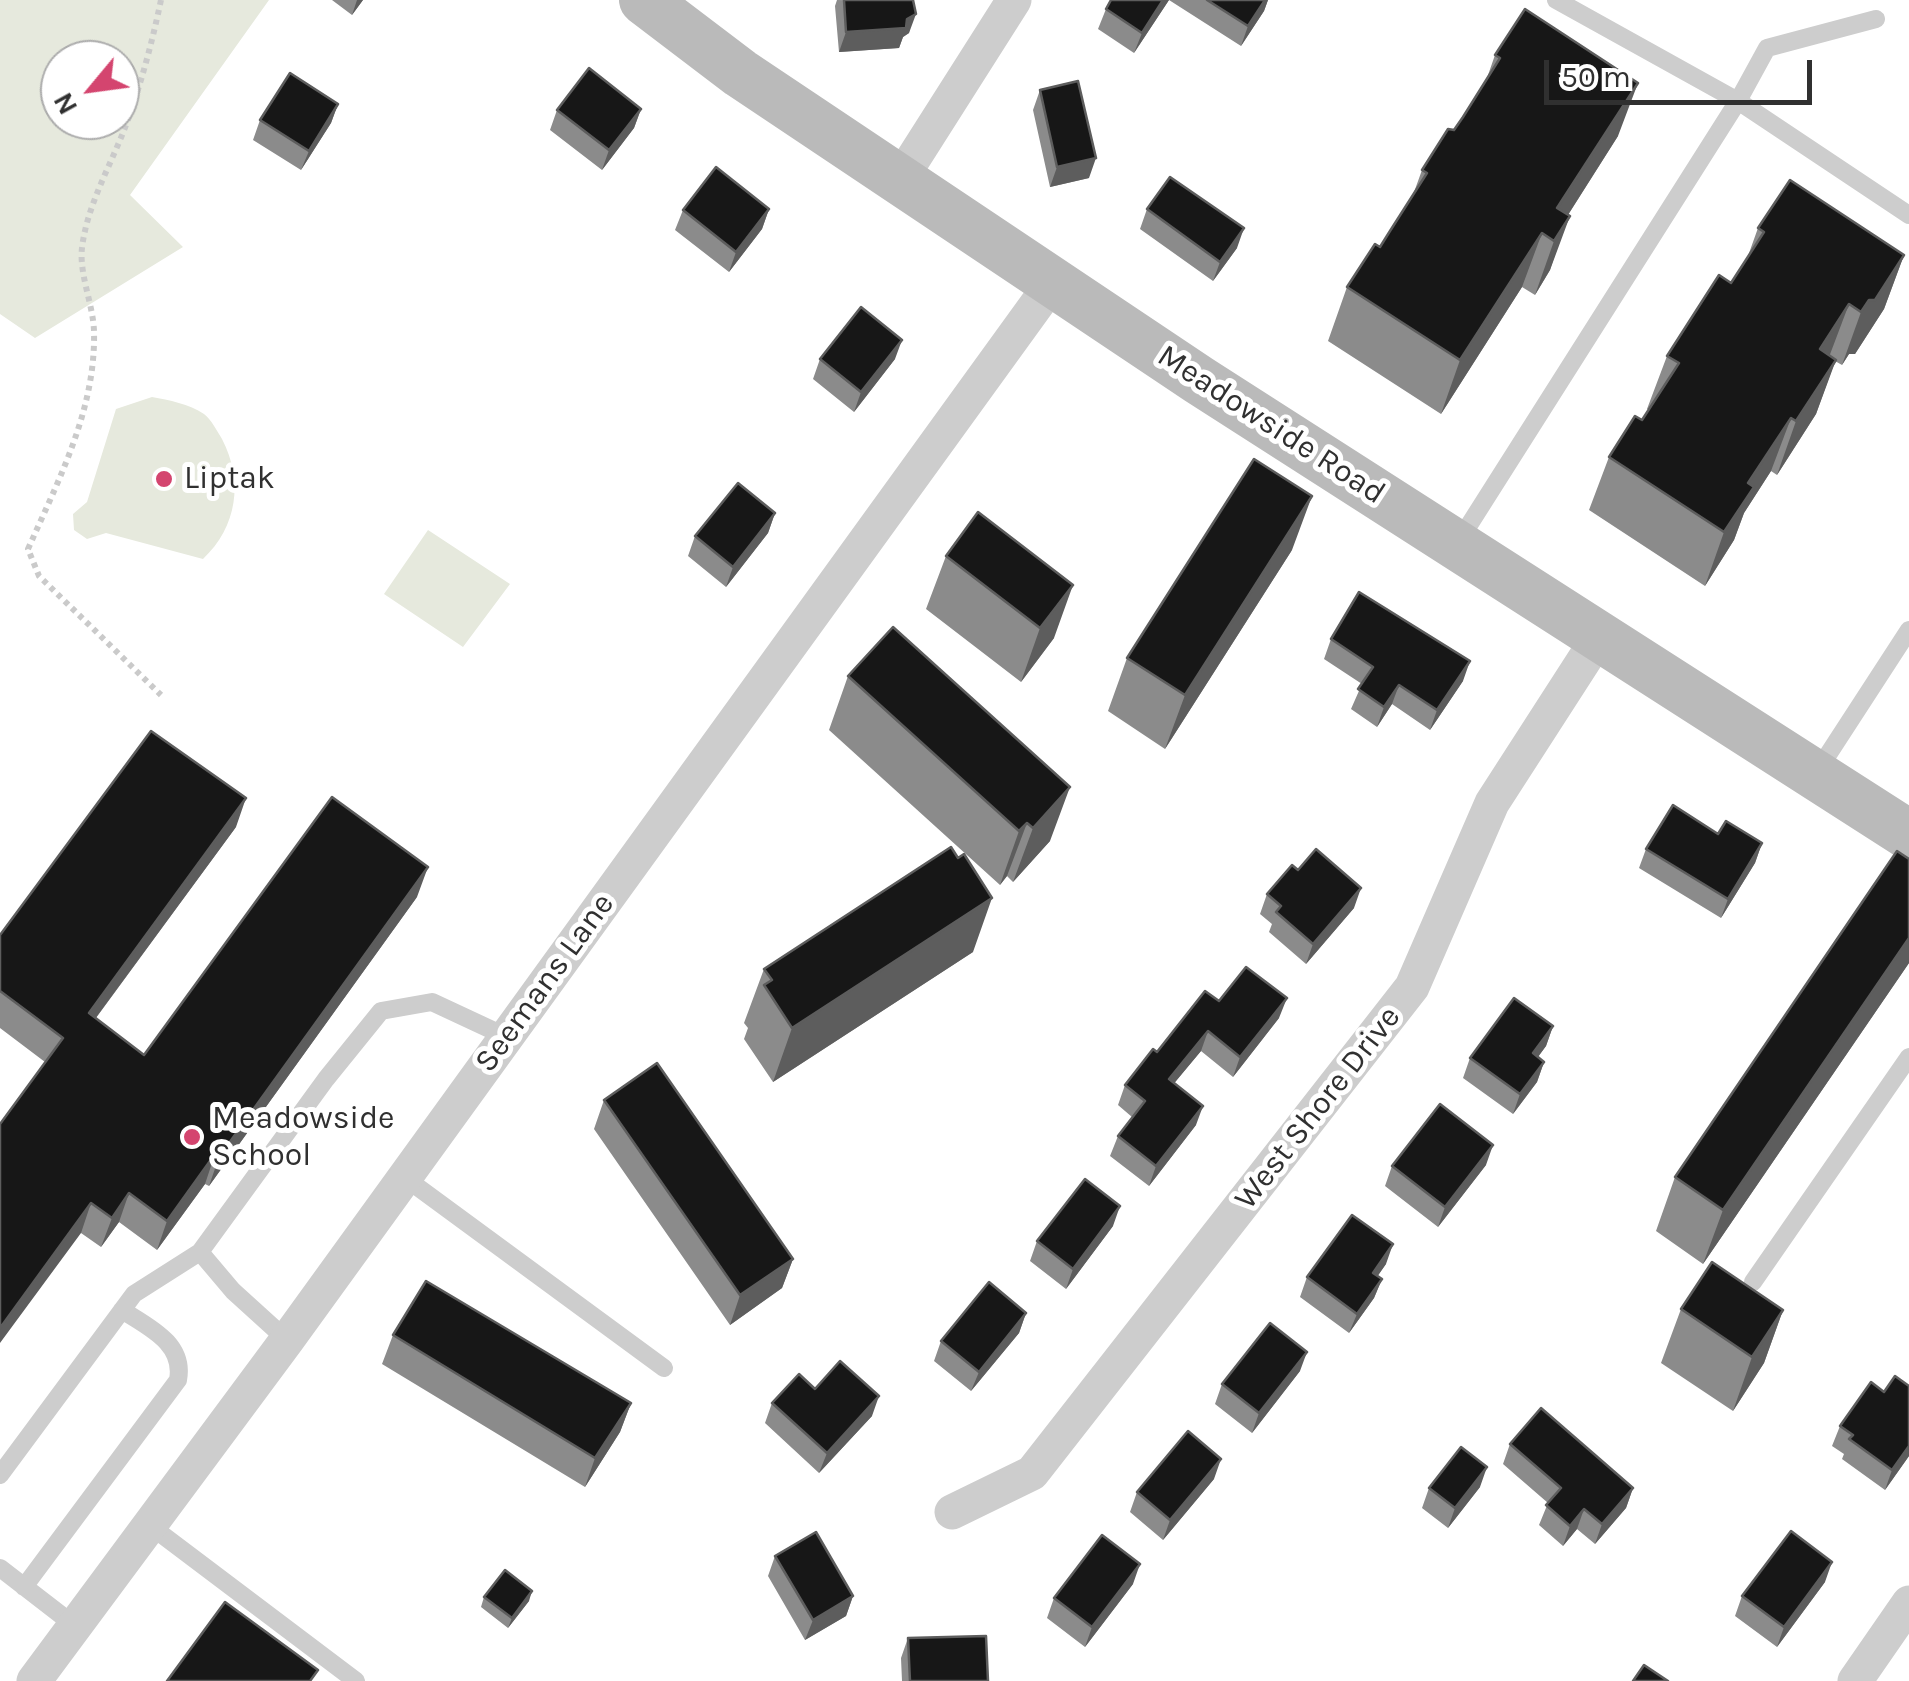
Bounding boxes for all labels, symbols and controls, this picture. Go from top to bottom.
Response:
north arrow [40,40,140,140]
scale bar [1549,40,1816,102]
text: 50 m [1561,59,1631,95]
text: N [46,87,84,121]
street label: Meadowside Road [1150,337,1392,513]
place label: Liptak [184,460,275,498]
marker: Liptak [153,468,175,490]
street label: Seemans Lane [467,886,623,1080]
street label: West Shore Drive [1227,999,1409,1217]
place label: Meadowside School [212,1100,395,1175]
marker: Meadowside School [181,1126,203,1148]

